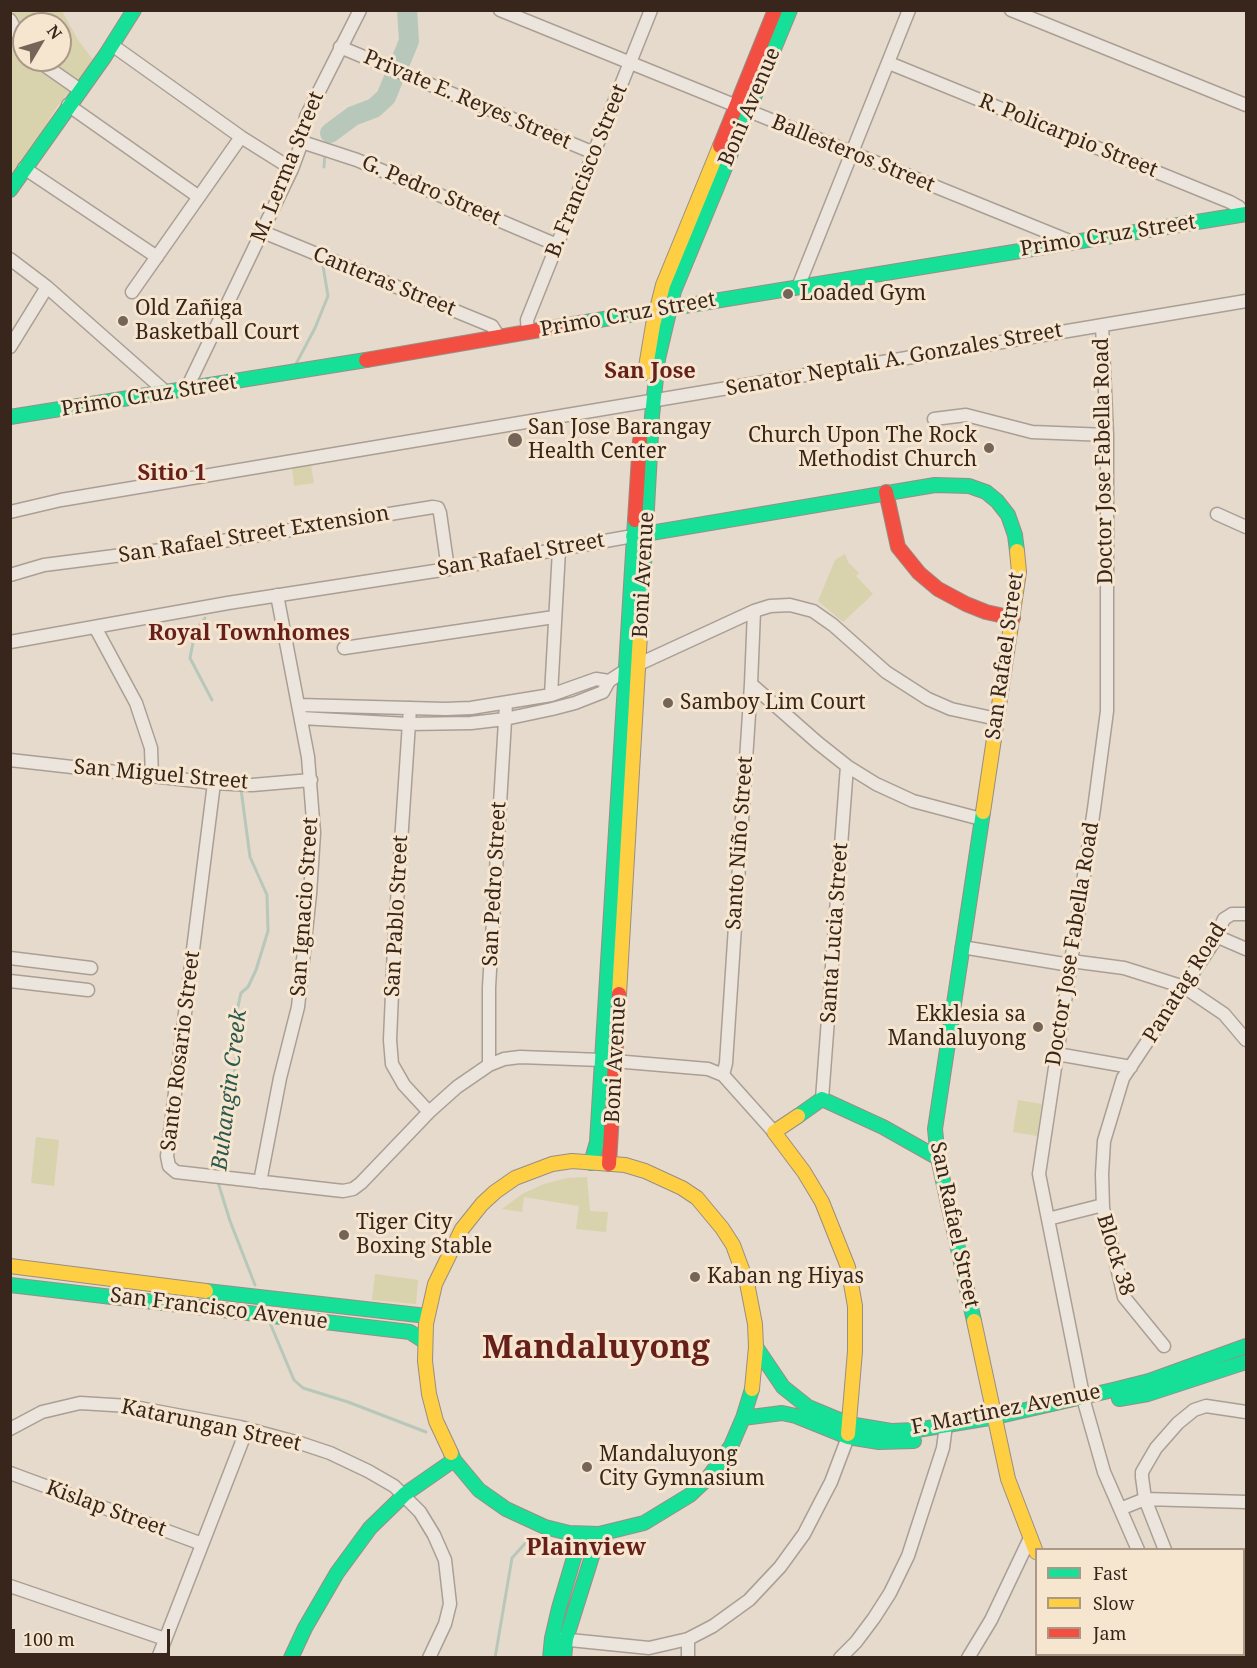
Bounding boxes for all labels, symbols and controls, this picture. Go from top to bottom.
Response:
north arrow [12,12,72,72]
text: N [42,20,67,44]
street label: Boni Avenue [714,44,786,170]
street label: Private E. Reyes Street [360,45,574,155]
street label: B. Francisco Street [541,81,633,261]
street label: M. Lerma Street [246,88,330,246]
street label: R. Policarpio Street [975,89,1161,183]
street label: Ballesteros Street [768,110,938,198]
street label: G. Pedro Street [358,150,504,232]
street label: Primo Cruz Street [1018,210,1198,262]
street label: Canteras Street [309,242,459,322]
place label: Loaded Gym [800,281,926,307]
street label: Primo Cruz Street [538,287,718,343]
marker: Loaded Gym [781,287,795,301]
place label: Old Zañiga Basketball Court [135,296,299,346]
marker: Old Zañiga Basketball Court [116,314,130,328]
street label: Senator Neptali A. Gonzales Street [724,318,1064,402]
street label: Doctor Jose Fabella Road [1089,337,1119,585]
district label: San Jose [604,359,696,385]
street label: Primo Cruz Street [59,370,239,422]
place label: San Jose Barangay Health Center [528,415,711,465]
place label: Church Upon The Rock Methodist Church [748,423,977,473]
marker: San Jose Barangay Health Center [506,431,524,449]
marker: Church Upon The Rock Methodist Church [982,441,996,455]
district label: Sitio 1 [138,461,206,487]
street label: San Rafael Street Extension [117,501,391,569]
street label: Boni Avenue [628,511,660,639]
street label: San Rafael Street [435,528,607,582]
street label: San Rafael Street [981,570,1029,742]
district label: Royal Townhomes [148,621,350,647]
place label: Samboy Lim Court [680,690,866,716]
marker: Samboy Lim Court [661,696,675,710]
street label: San Miguel Street [73,755,249,795]
street label: Santo Niño Street [721,755,759,931]
street label: San Pedro Street [478,801,512,967]
street label: San Ignacio Street [286,816,324,998]
street label: Doctor Jose Fabella Road [1041,820,1105,1068]
street label: San Pablo Street [380,834,414,998]
street label: Santa Lucia Street [816,842,854,1024]
street label: Panatag Road [1138,918,1232,1048]
street label: Santo Rosario Street [156,949,206,1153]
street label: Boni Avenue [600,996,632,1124]
place label: Ekklesia sa Mandaluyong [888,1002,1026,1052]
water label: Buhangin Creek [207,1008,253,1172]
marker: Ekklesia sa Mandaluyong [1031,1020,1045,1034]
street label: San Rafael Street [924,1140,984,1310]
place label: Tiger City Boxing Stable [356,1210,492,1260]
street label: Block 38 [1091,1211,1139,1299]
marker: Tiger City Boxing Stable [337,1228,351,1242]
place label: Kaban ng Hiyas [707,1264,864,1290]
marker: Kaban ng Hiyas [688,1270,702,1284]
street label: San Francisco Avenue [109,1283,329,1335]
district label: Mandaluyong [482,1329,710,1369]
street label: F. Martinez Avenue [909,1379,1103,1441]
street label: Katarungan Street [119,1395,303,1457]
place label: Mandaluyong City Gymnasium [599,1442,765,1492]
marker: Mandaluyong City Gymnasium [580,1460,594,1474]
street label: Kislap Street [42,1476,170,1542]
district label: Plainview [526,1534,646,1562]
legend [1035,1548,1245,1656]
text: Fast [1093,1561,1128,1585]
text: Slow [1093,1591,1134,1615]
scale bar [15,1617,172,1655]
text: Jam [1093,1621,1127,1645]
text: 100 m [23,1627,75,1651]

